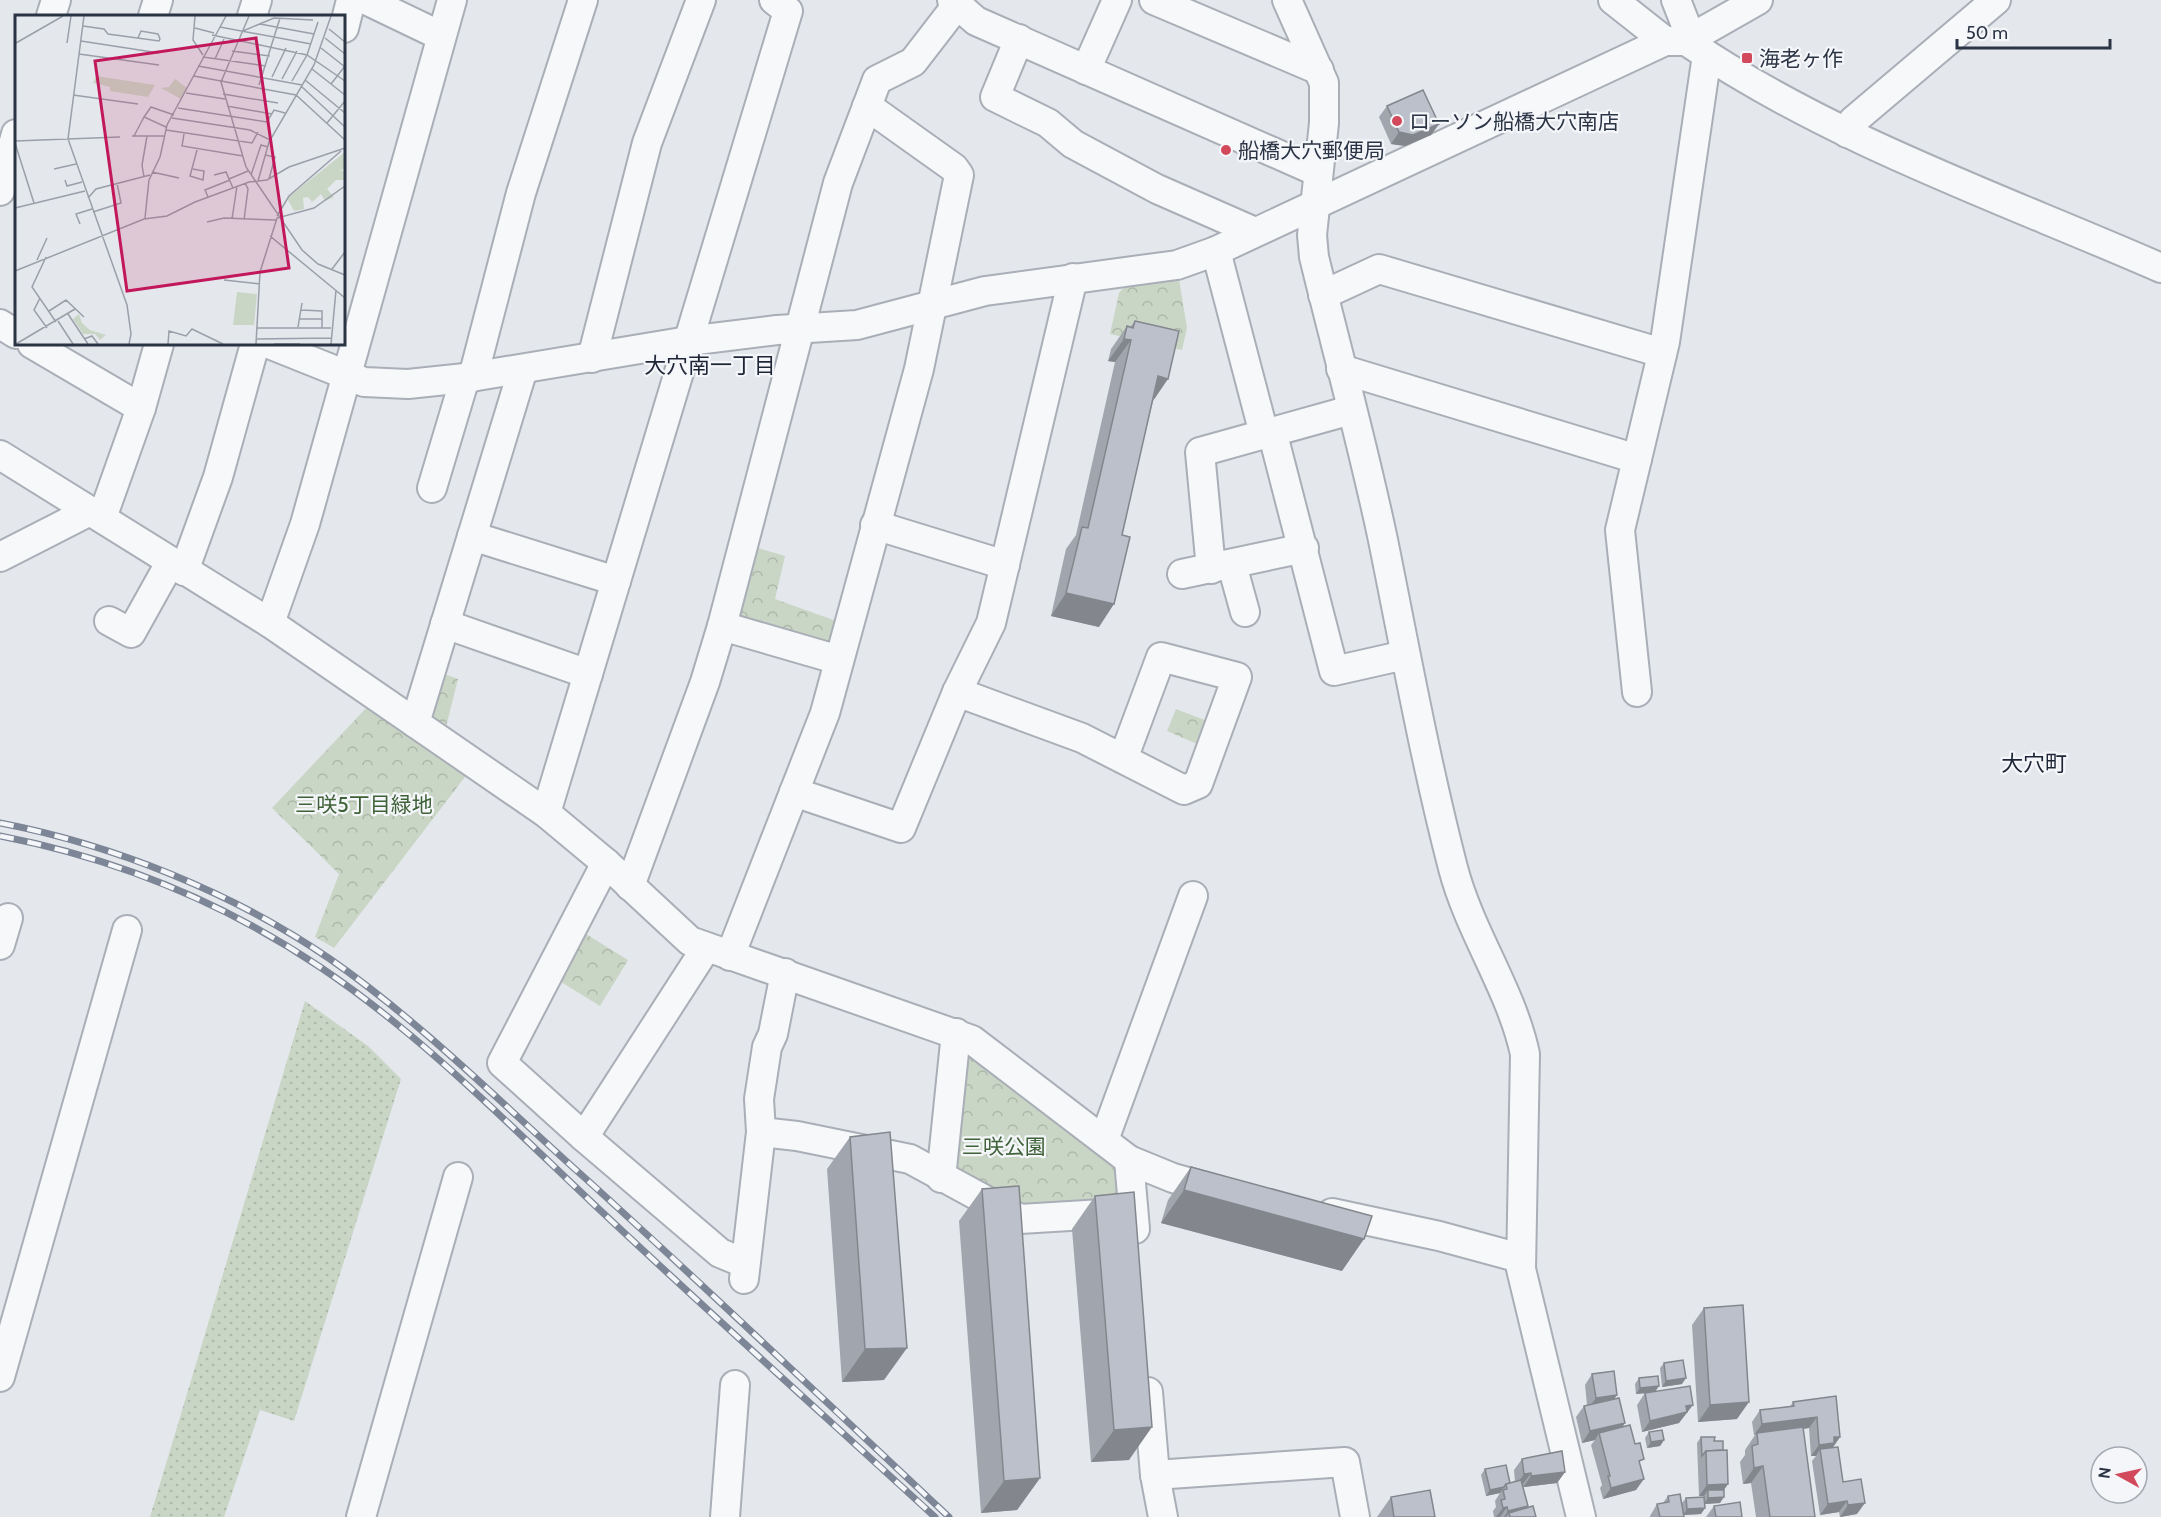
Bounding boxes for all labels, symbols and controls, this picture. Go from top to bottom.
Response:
scale bar [1957,12,2110,50]
inset map [15,15,345,345]
text: 50 m [1966,22,2008,44]
place label: 海老ヶ作 [1759,46,1843,71]
marker: 海老ヶ作 [1740,51,1754,65]
place label: ローソン船橋大穴南店 [1409,109,1619,134]
marker: ローソン船橋大穴南店 [1390,114,1404,128]
place label: 船橋大穴郵便局 [1238,138,1385,163]
marker: 船橋大穴郵便局 [1219,143,1233,157]
district label: 大穴南一丁目 [644,352,776,379]
district label: 大穴町 [2001,750,2067,777]
park label: 三咲5丁目緑地 [295,792,433,817]
park label: 三咲公園 [962,1134,1046,1159]
north arrow [2089,1445,2149,1505]
text: N [2094,1466,2115,1480]

